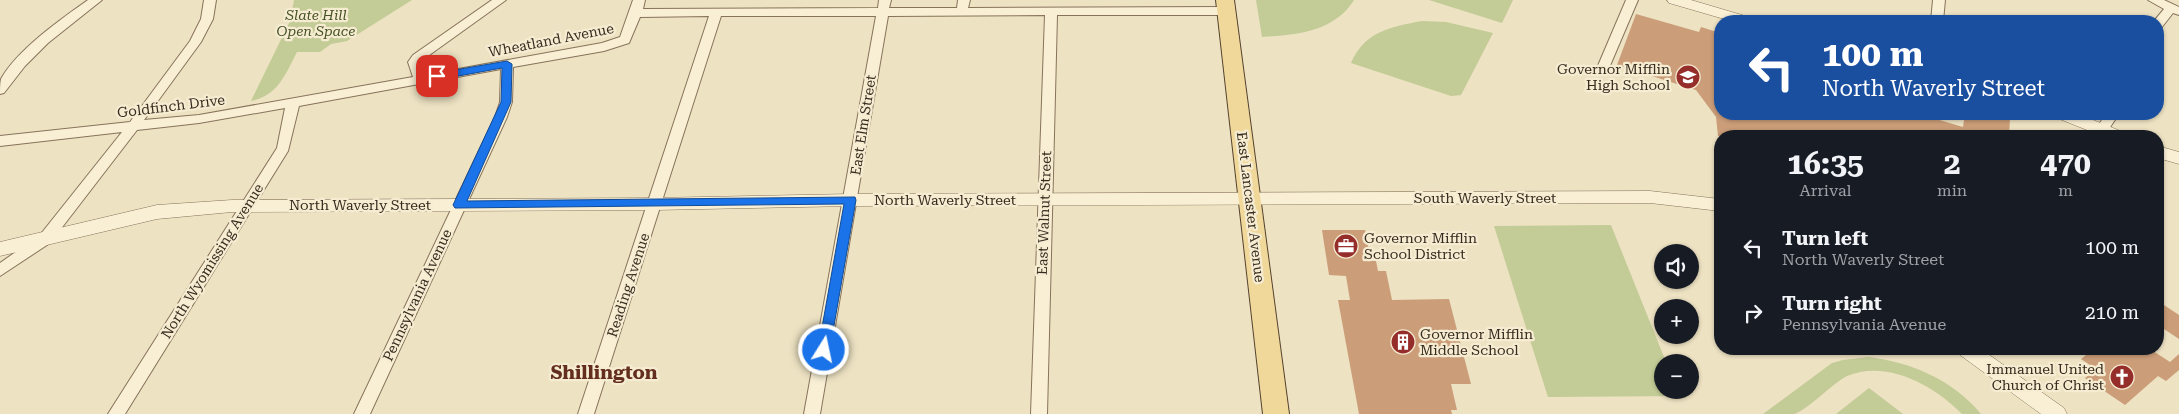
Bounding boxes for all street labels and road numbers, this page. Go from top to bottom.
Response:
street label: Wheatland Avenue [487,20,615,60]
street label: East Elm Street [847,73,879,177]
street label: Goldfinch Drive [116,91,226,121]
street label: East Lancaster Avenue [1234,131,1268,284]
street label: East Walnut Street [1034,151,1054,275]
street label: North Wyomissing Avenue [158,180,267,341]
street label: South Waverly Street [1414,190,1556,206]
street label: North Waverly Street [874,192,1016,208]
street label: North Waverly Street [289,197,431,213]
street label: Pennsylvania Avenue [379,226,455,364]
street label: Reading Avenue [604,231,653,339]

